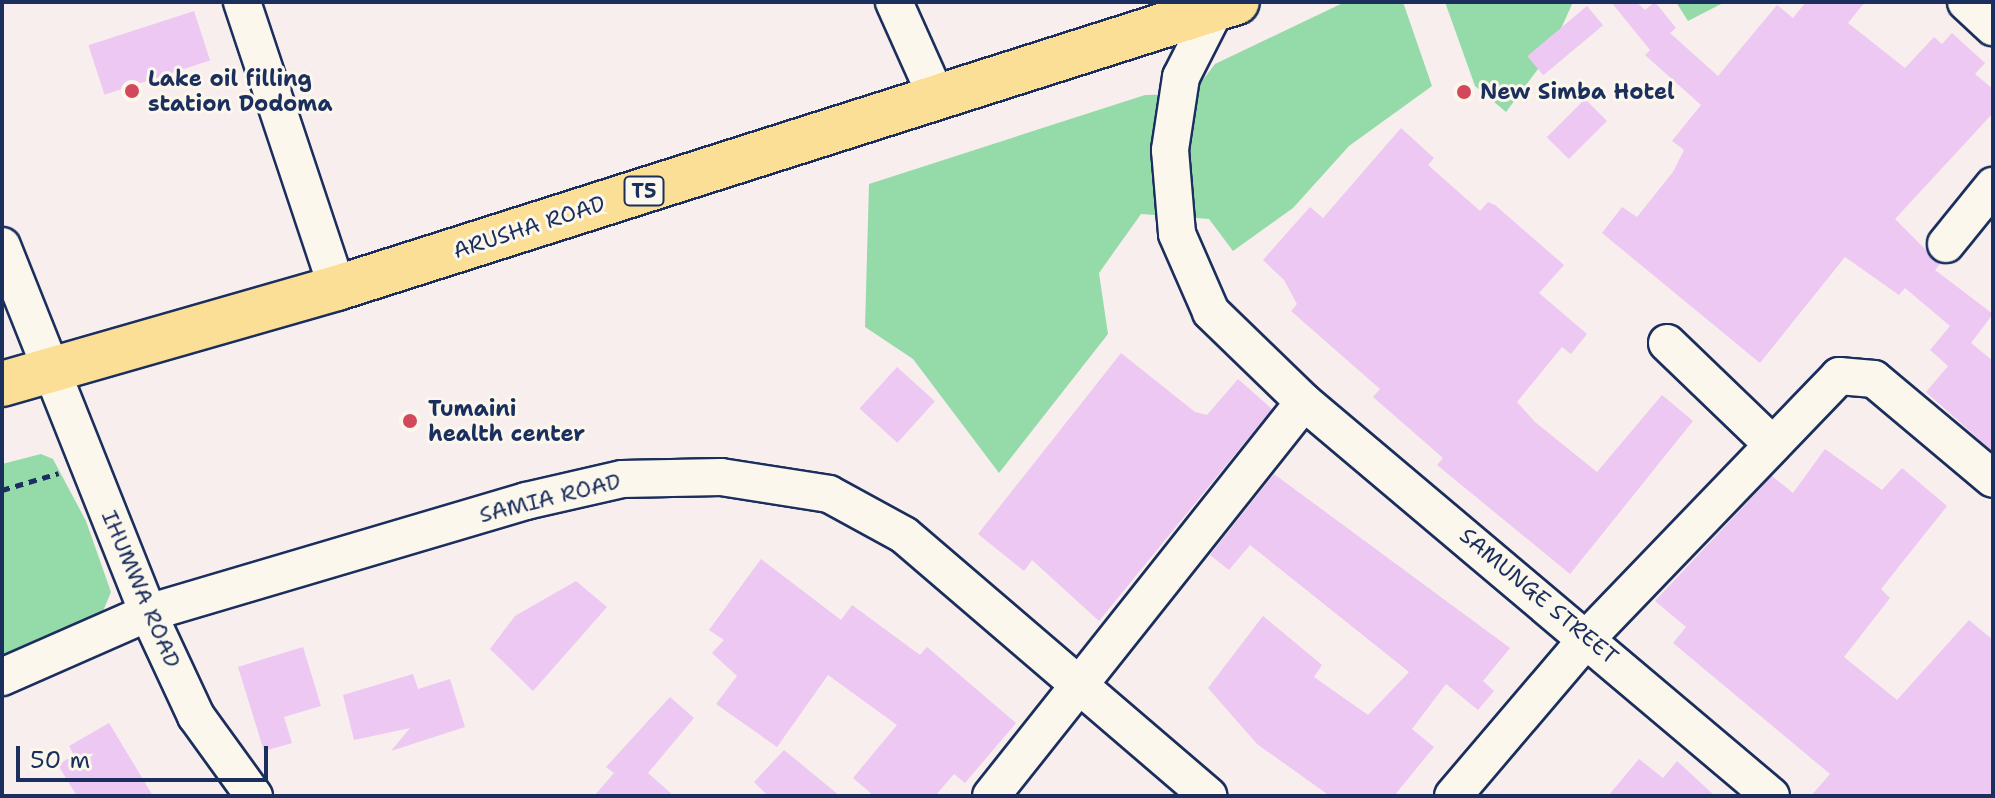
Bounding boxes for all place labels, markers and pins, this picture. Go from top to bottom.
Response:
place label: Lake oil filling station Dodoma [148,65,332,116]
place label: New Simba Hotel [1480,79,1675,105]
marker: Lake oil filling station Dodoma [123,82,141,100]
marker: New Simba Hotel [1455,83,1473,101]
place label: Tumaini health center [428,395,585,446]
marker: Tumaini health center [399,410,421,432]

